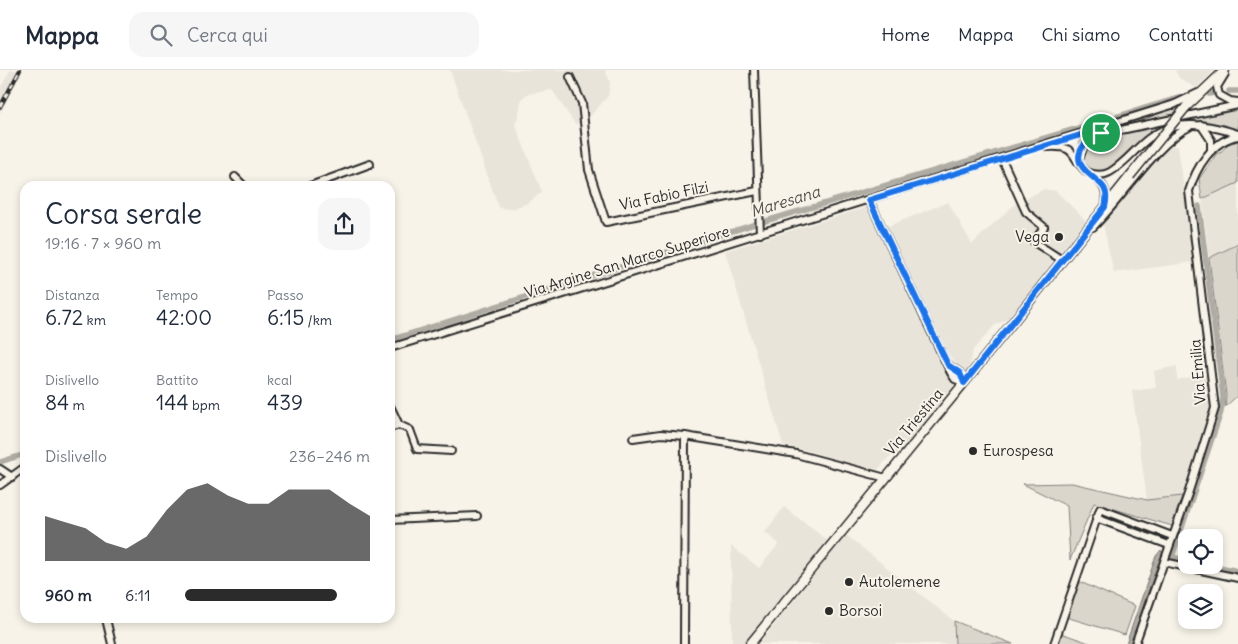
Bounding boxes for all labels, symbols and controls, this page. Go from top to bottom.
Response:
search box [129,12,479,57]
text: Mappa [25,20,99,50]
icon: search [147,21,175,49]
text: Cerca qui [187,23,268,47]
text: Home [881,23,930,46]
text: Mappa [958,23,1013,46]
text: Chi siamo [1041,23,1120,46]
text: Contatti [1148,23,1213,46]
pin [1080,112,1122,154]
icon: arrive [1087,119,1115,147]
street label: Via Fabio Filzi [618,177,710,214]
water label: Maresana [748,181,823,221]
text: Corsa serale [45,196,202,232]
button: share [318,198,370,250]
street label: Via Argine San Marco Superiore [522,221,732,302]
place label: Vega [1015,227,1049,246]
marker: Vega [1053,231,1065,243]
text: 19:16 · 7 × 960 m [45,233,161,253]
text: Distanza [45,286,100,304]
text: Tempo [156,286,198,304]
text: Passo [267,286,304,304]
text: 6.72 [45,304,83,331]
text: 42:00 [156,304,212,331]
text: 6:15 [267,304,304,331]
text: km [83,311,106,329]
text: /km [304,311,332,329]
street label: Via Emilia [1185,338,1210,405]
text: Dislivello [45,371,99,389]
text: Battito [156,371,198,389]
text: kcal [267,371,292,389]
street label: Via Triestina [880,384,947,459]
text: 84 [45,389,69,416]
text: 144 [156,389,189,416]
text: 439 [267,389,303,416]
text: m [69,396,85,414]
text: bpm [189,396,220,414]
place label: Eurospesa [983,441,1054,460]
marker: Eurospesa [967,445,979,457]
text: Dislivello [45,446,107,466]
text: 236–246 m [289,446,370,466]
map controls [1178,529,1223,629]
button: locate [1178,529,1223,574]
place label: Autolemene [859,572,940,591]
marker: Autolemene [843,576,855,588]
button: layers [1178,584,1223,629]
text: 960 m [45,585,92,605]
text: 6:11 [125,585,151,605]
place label: Borsoi [839,601,882,620]
marker: Borsoi [823,605,835,617]

